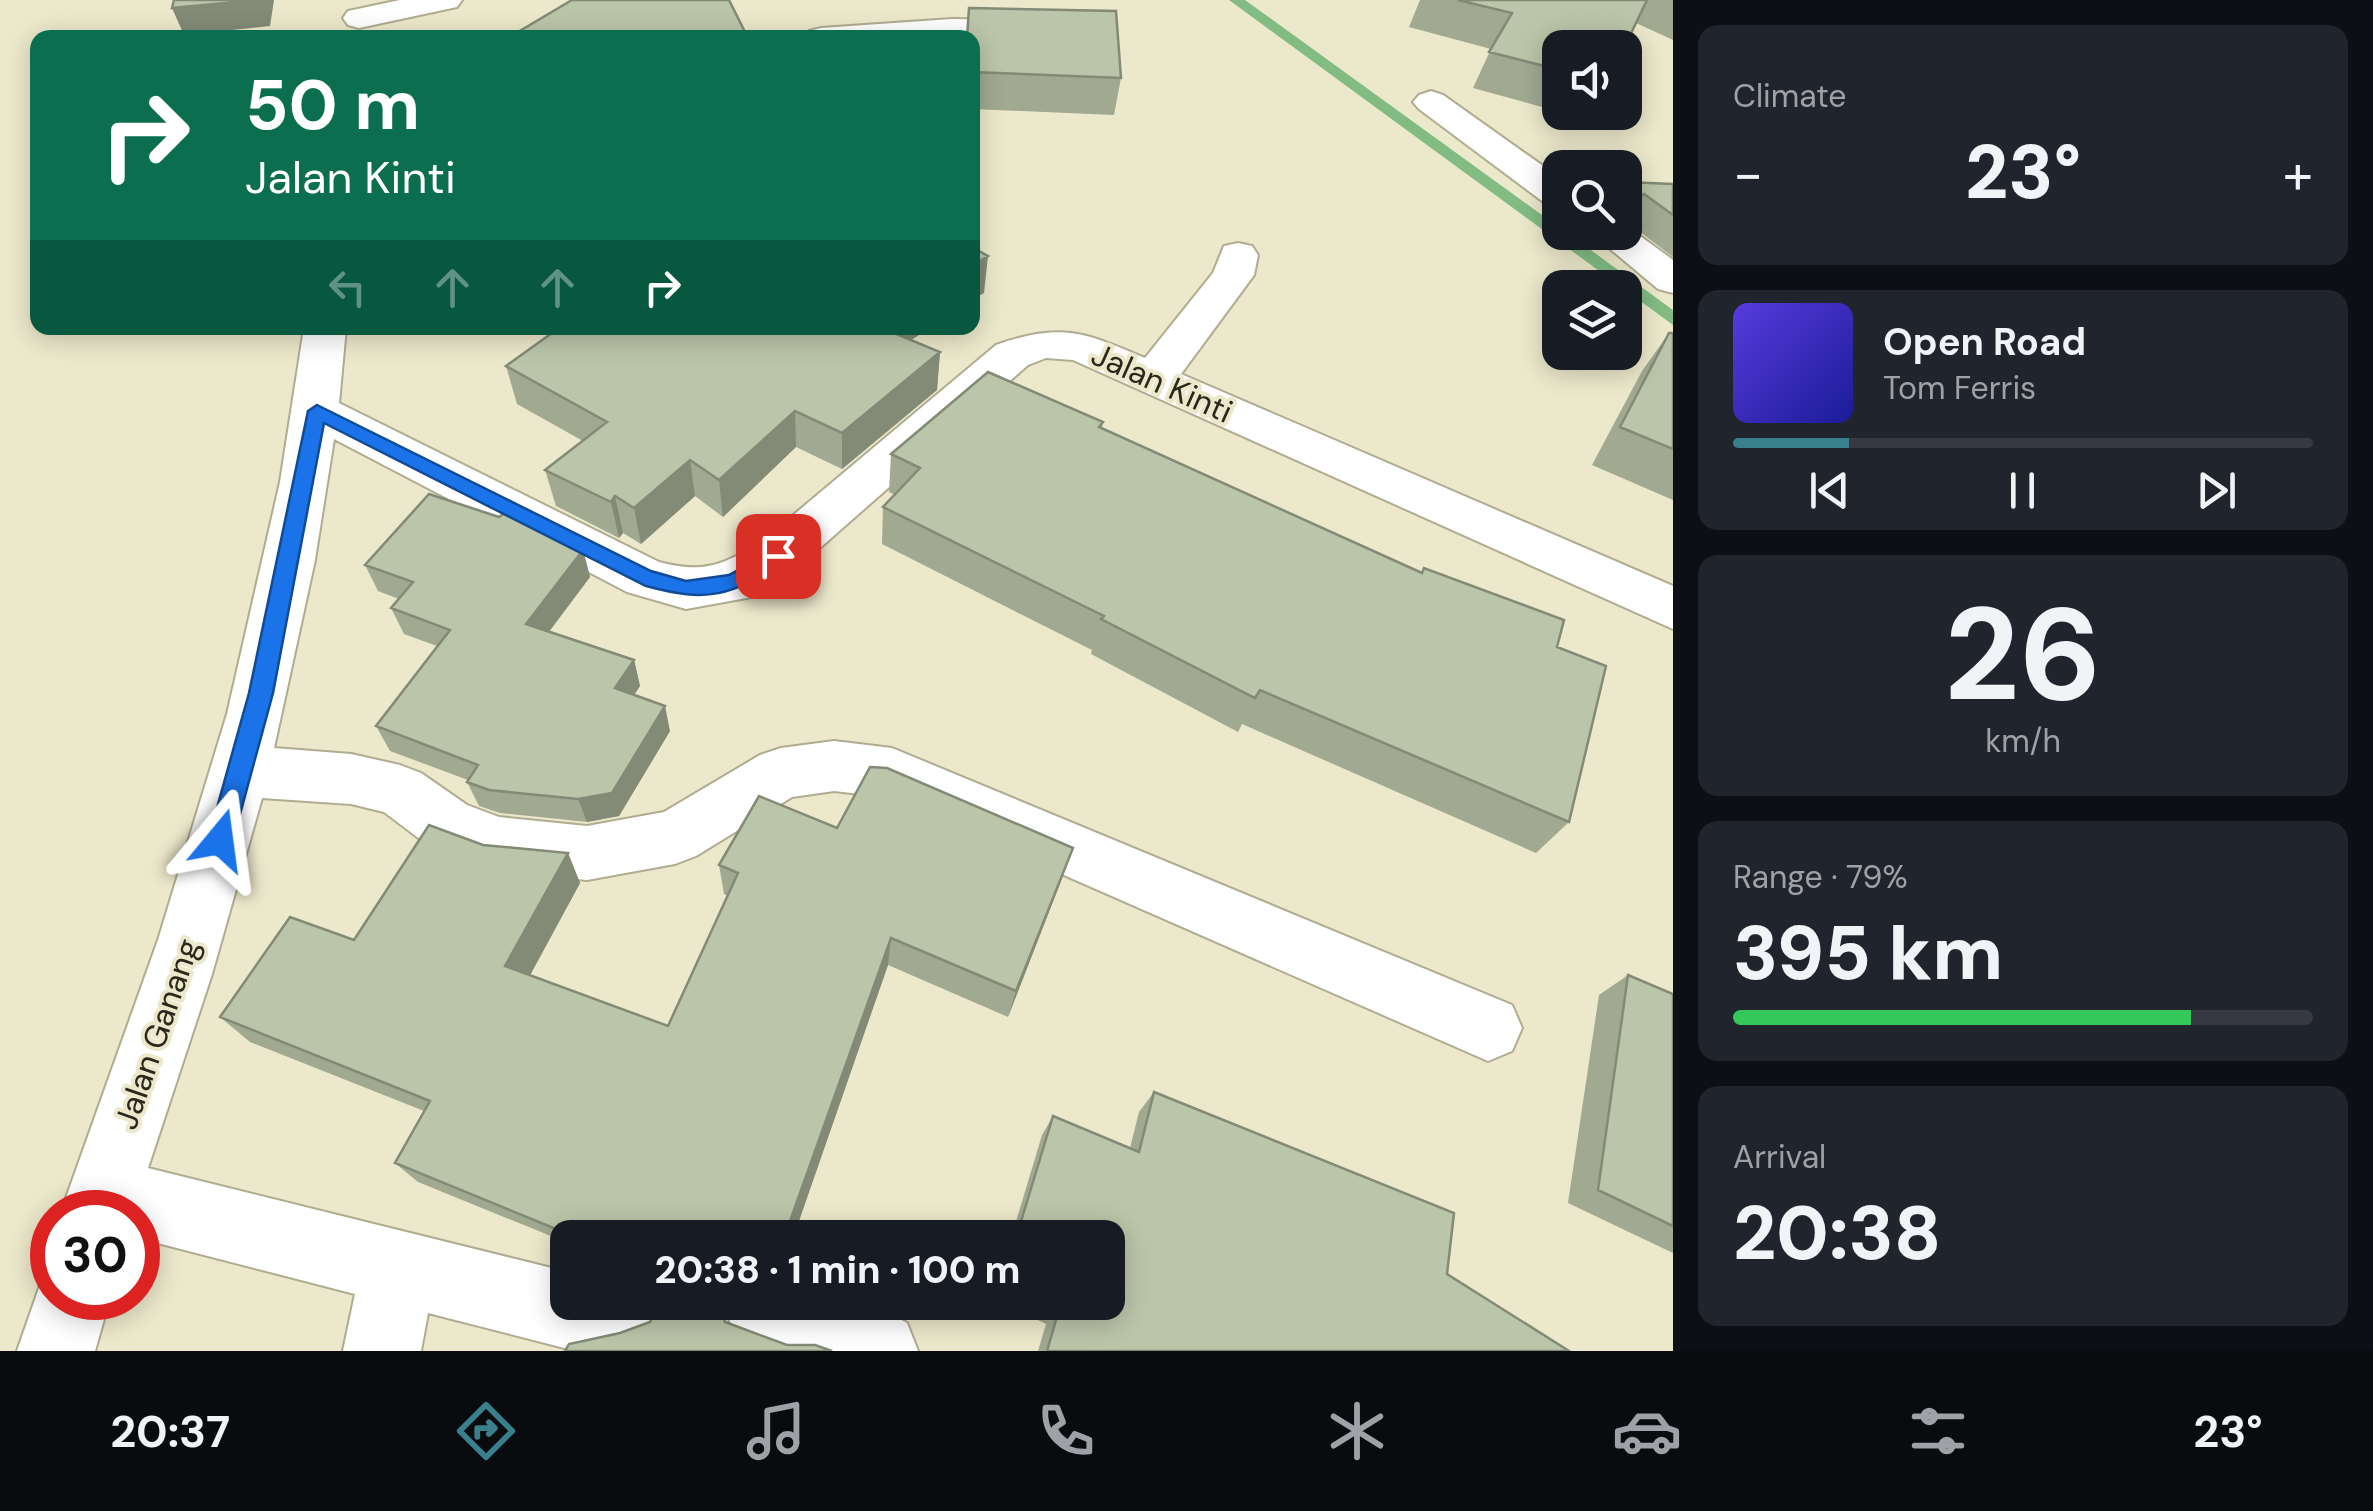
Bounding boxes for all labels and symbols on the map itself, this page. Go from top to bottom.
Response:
street label: Jalan Kinti [1085,333,1239,433]
pin [736,514,821,599]
position arrow [168,788,272,892]
street label: Jalan Ganang [105,933,209,1135]
speed limit sign: 30 [30,1190,160,1320]

